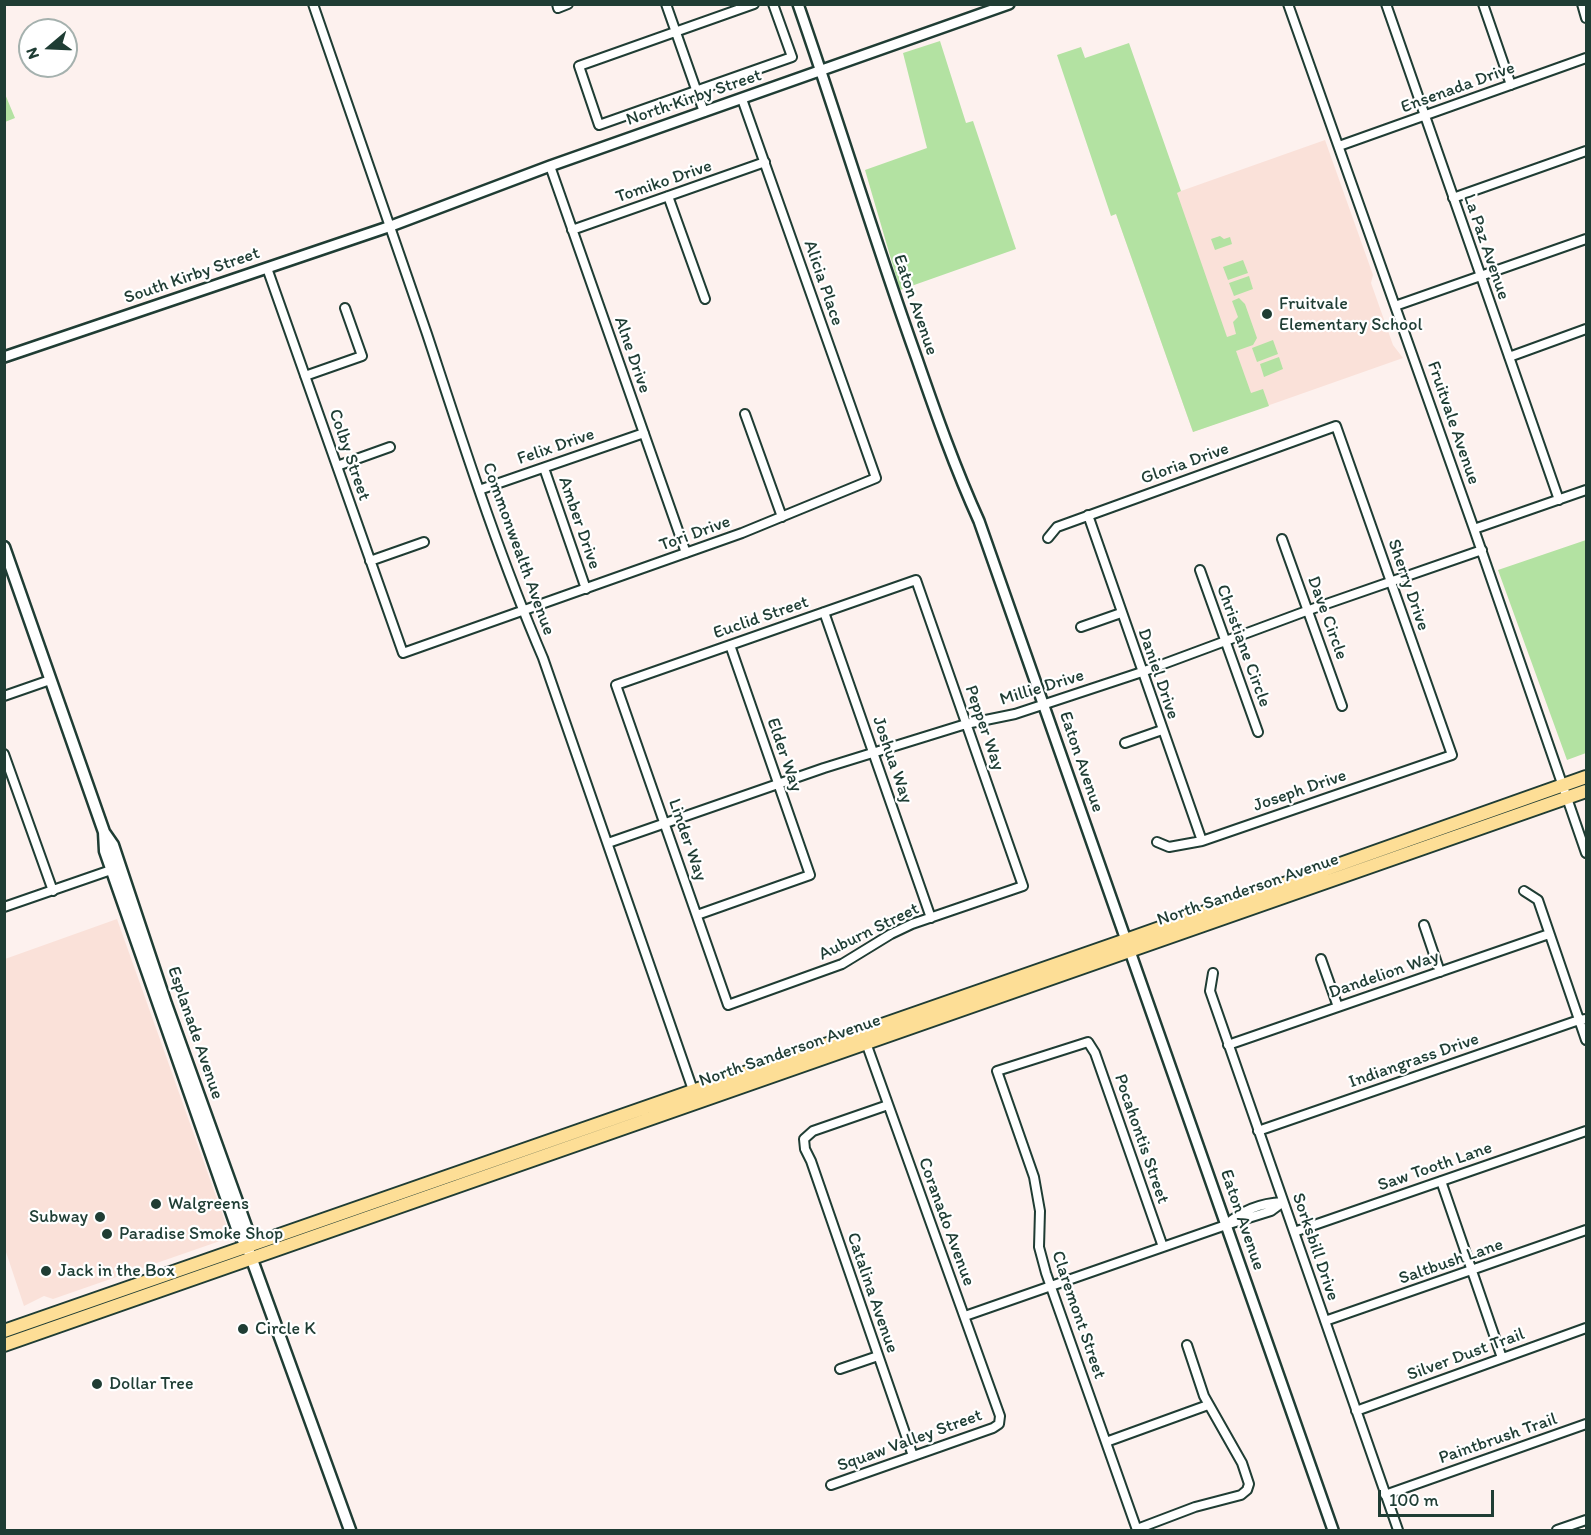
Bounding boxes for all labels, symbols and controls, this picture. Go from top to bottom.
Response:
north arrow [18,18,78,78]
text: N [22,45,43,62]
street label: Ensenada Drive [1398,57,1518,119]
street label: North Kirby Street [624,65,764,131]
street label: Tomiko Drive [613,155,715,209]
street label: La Paz Avenue [1458,191,1514,303]
street label: Alicia Place [798,237,848,329]
street label: South Kirby Street [121,243,263,309]
street label: Eaton Avenue [888,252,942,358]
place label: Fruitvale Elementary School [1279,293,1423,336]
marker: Fruitvale Elementary School [1260,307,1274,321]
street label: Alne Drive [609,314,655,396]
street label: Fruitvale Avenue [1422,358,1484,488]
street label: Colby Street [323,406,375,504]
street label: Felix Drive [515,424,597,470]
street label: Gloria Drive [1138,438,1232,490]
street label: Commonwealth Avenue [477,460,559,638]
street label: Amber Drive [553,474,605,572]
street label: Tori Drive [657,511,733,557]
street label: Sherry Drive [1382,536,1434,634]
street label: Dave Circle [1302,573,1352,663]
street label: Christiane Circle [1211,582,1275,710]
street label: Euclid Street [711,592,811,644]
street label: Daniel Drive [1132,626,1184,722]
street label: Millie Drive [997,665,1087,711]
street label: Pepper Way [959,682,1009,774]
street label: Eaton Avenue [1054,709,1108,815]
street label: Joshua Way [867,714,917,806]
street label: Elder Way [761,715,807,795]
street label: Joseph Drive [1250,765,1350,817]
street label: Linder Way [663,796,711,884]
street label: North Sanderson Avenue [1154,849,1342,931]
street label: Auburn Street [815,898,923,966]
street label: Dandelion Way [1326,946,1442,1004]
street label: Esplanade Avenue [162,964,228,1102]
street label: North Sanderson Avenue [696,1010,884,1092]
street label: Indiangrass Drive [1346,1029,1482,1093]
street label: Pocahontis Street [1109,1071,1173,1207]
street label: Saw Tooth Lane [1375,1137,1495,1197]
street label: Coranado Avenue [913,1155,979,1289]
street label: Eaton Avenue [1215,1167,1269,1273]
street label: Sorksbill Drive [1286,1190,1344,1304]
place label: Walgreens [168,1193,249,1215]
marker: Walgreens [149,1197,163,1211]
place label: Subway [29,1206,88,1228]
marker: Subway [93,1210,107,1224]
place label: Paradise Smoke Shop [119,1223,283,1245]
marker: Paradise Smoke Shop [100,1227,114,1241]
street label: Catalina Avenue [841,1230,903,1356]
street label: Saltbush Lane [1396,1234,1506,1290]
street label: Claremont Street [1046,1248,1110,1382]
place label: Jack in the Box [58,1260,175,1282]
marker: Jack in the Box [39,1264,53,1278]
place label: Circle K [255,1318,316,1340]
marker: Circle K [236,1322,250,1336]
street label: Silver Dust Trail [1404,1324,1528,1386]
place label: Dollar Tree [109,1373,193,1395]
marker: Dollar Tree [90,1377,104,1391]
street label: Squaw Valley Street [835,1405,985,1477]
street label: Paintbrush Trail [1436,1409,1560,1469]
scale bar [1381,1478,1496,1516]
text: 100 m [1389,1489,1439,1511]

